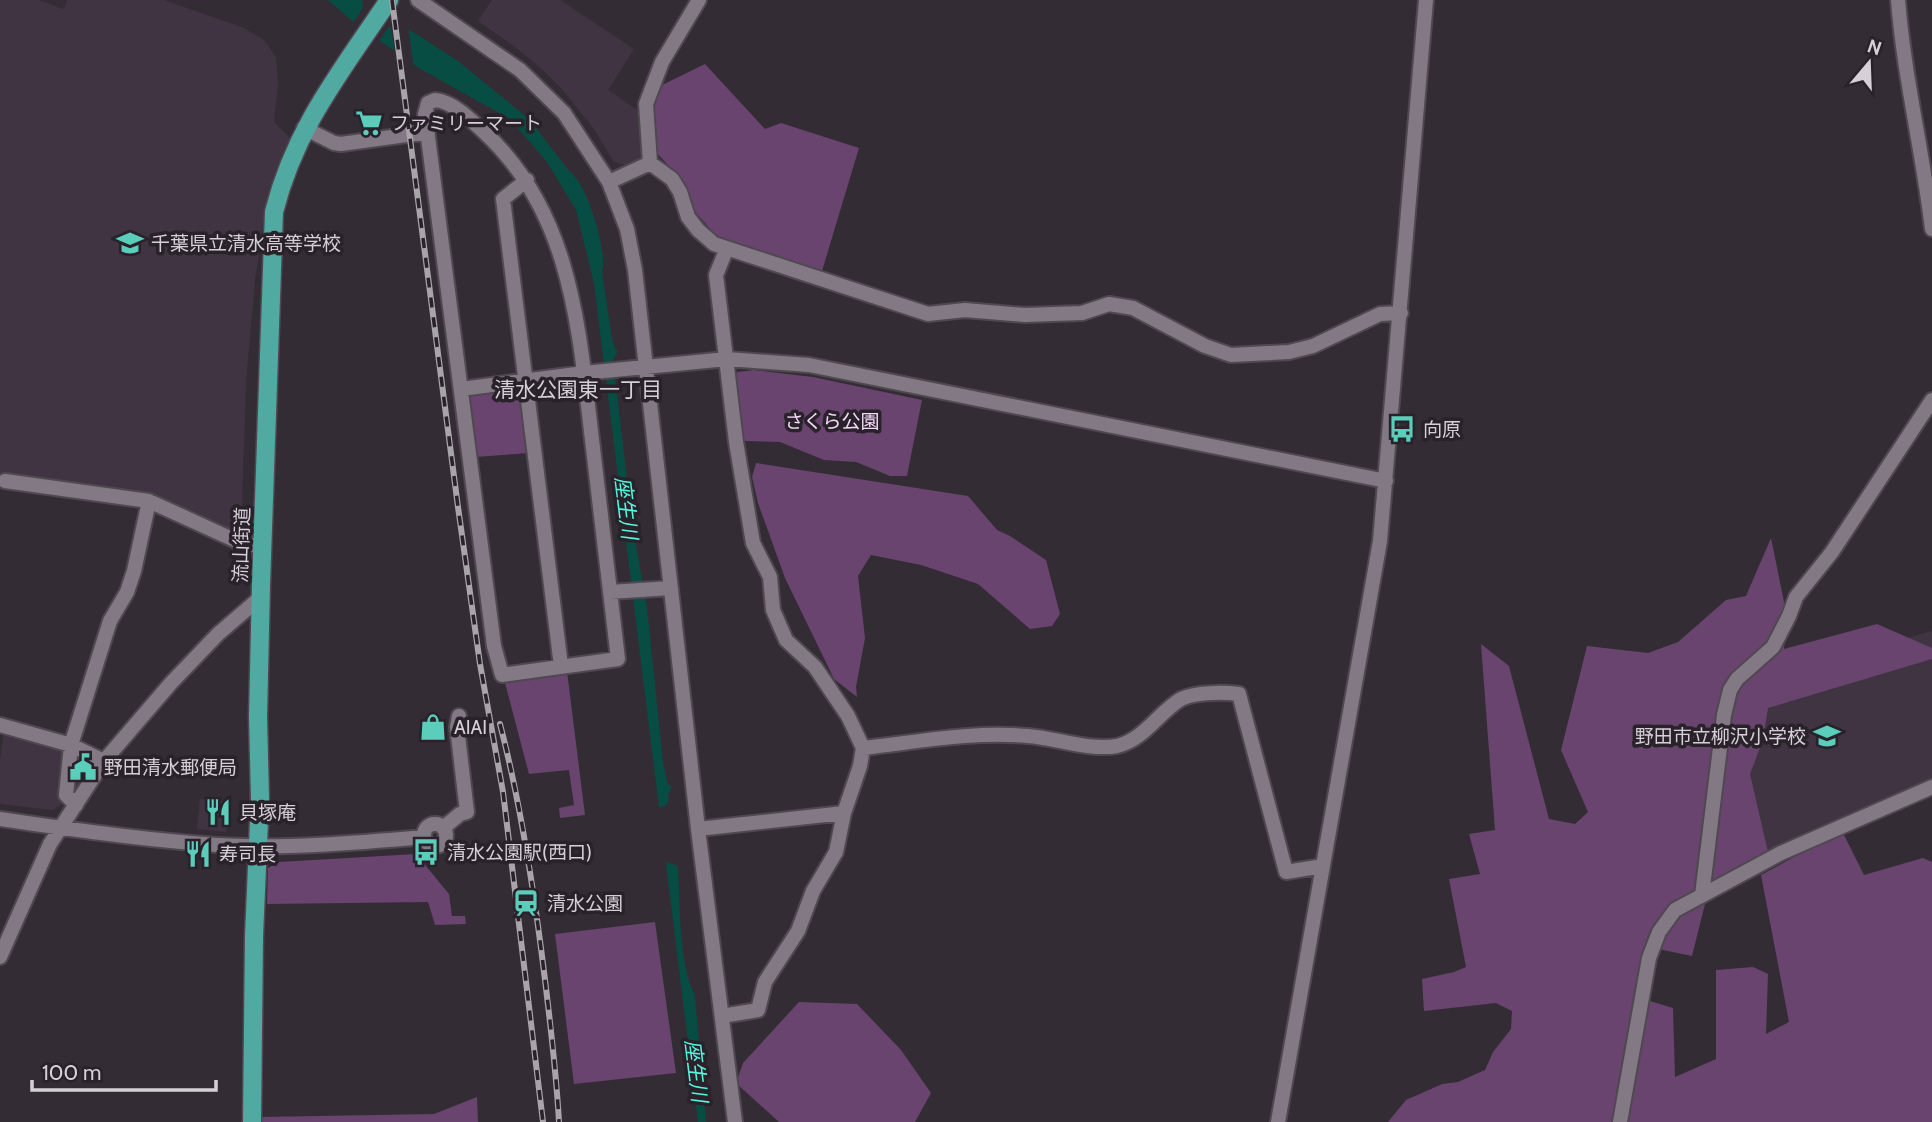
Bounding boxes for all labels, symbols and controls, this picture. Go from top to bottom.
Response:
north arrow [1834,28,1904,98]
text: N [1864,34,1884,60]
supermarket icon: ファミリーマート [354,108,384,138]
place label: ファミリーマート [390,112,542,135]
school or university icon: 千葉県立清水高等学校 [115,228,145,258]
place label: 千葉県立清水高等学校 [151,232,341,255]
district label: 清水公園東一丁目 [494,377,662,402]
park label: さくら公園 [784,410,880,433]
bus stop icon: 向原 [1387,414,1417,444]
place label: 向原 [1423,418,1461,441]
water label: 座生川 [610,475,643,543]
street label: 流山街道 [229,507,254,583]
shop icon: AIAI [418,712,448,742]
place label: AIAI [454,716,487,739]
school or university icon: 野田市立柳沢小学校 [1812,721,1842,751]
place label: 野田市立柳沢小学校 [1635,725,1806,748]
public building icon: 野田清水郵便局 [68,752,98,782]
place label: 野田清水郵便局 [104,756,237,779]
restaurant icon: 貝塚庵 [203,797,233,827]
place label: 貝塚庵 [239,801,296,824]
bus stop icon: 清水公園駅(西口) [411,837,441,867]
restaurant icon: 寿司長 [183,839,213,869]
place label: 清水公園駅(西口) [447,841,592,864]
place label: 寿司長 [219,843,276,866]
station icon: 清水公園 [511,888,541,918]
place label: 清水公園 [547,892,623,915]
water label: 座生川 [680,1038,713,1106]
scale bar [32,1048,215,1092]
text: 100 m [42,1060,101,1085]

